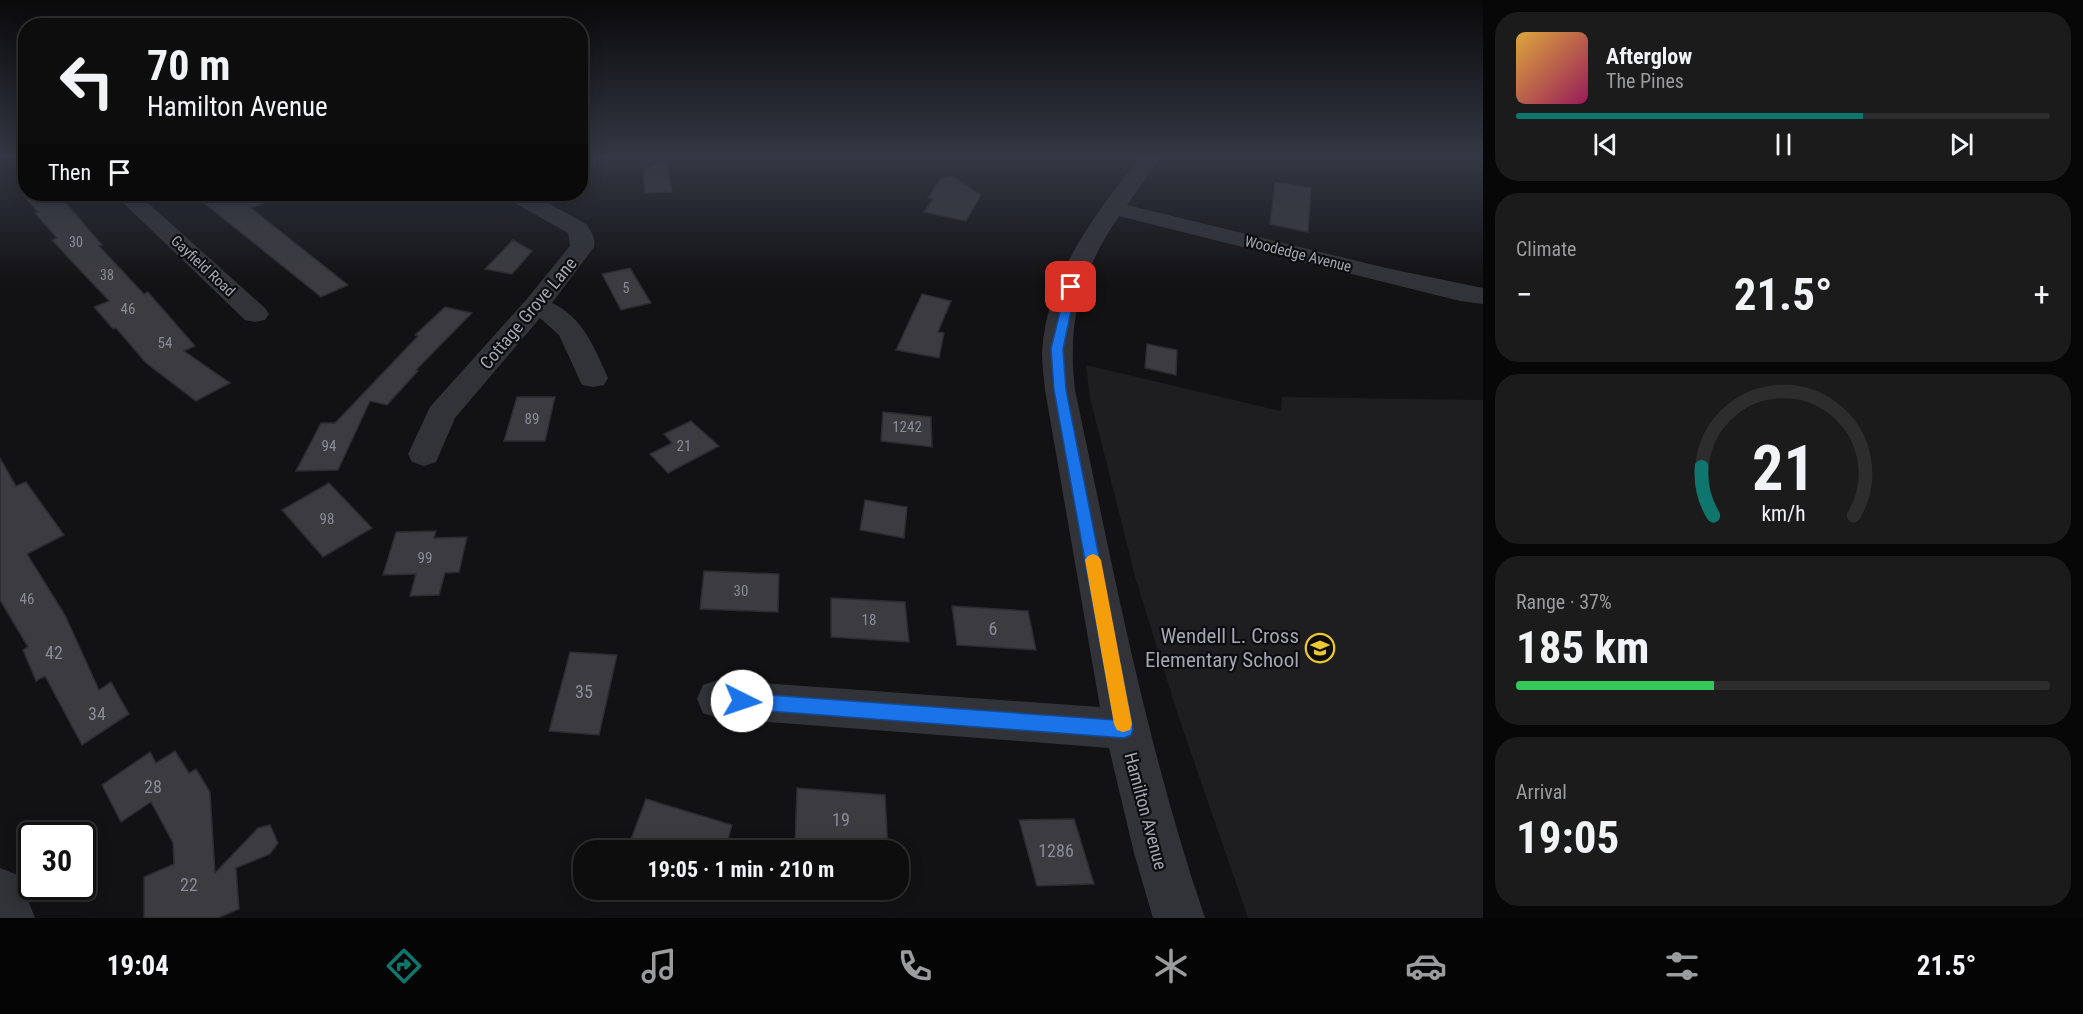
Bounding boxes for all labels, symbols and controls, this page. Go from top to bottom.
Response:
text: 70 m [147,41,230,90]
icon: left [48,42,126,120]
text: Afterglow [1606,44,1692,69]
text: The Pines [1606,69,1684,93]
text: Hamilton Avenue [147,91,328,123]
icon: previous [1589,128,1622,161]
icon: pause [1767,128,1800,161]
icon: next [1945,128,1978,161]
icon: arrive [103,156,136,189]
text: Then [48,160,91,185]
street label: Gayfield Road [167,232,239,300]
street label: Woodedge Avenue [1243,232,1353,276]
house number: 30 [69,234,83,250]
text: Climate [1516,237,1576,261]
street label: Cottage Grove Lane [475,253,581,373]
pin [1045,261,1096,312]
house number: 38 [100,267,114,283]
text: 21.5° [1734,268,1832,321]
icon: arrive [1054,270,1087,303]
text: − [1516,275,1533,314]
text: + [2034,275,2050,314]
house number: 5 [623,280,630,296]
house number: 46 [121,300,135,318]
house number: 54 [158,334,172,352]
house number: 89 [525,410,539,428]
house number: 1242 [892,418,922,436]
text: 21 [1751,432,1815,505]
house number: 94 [322,437,336,455]
house number: 21 [677,437,691,455]
text: km/h [1761,501,1805,526]
house number: 98 [320,510,334,528]
house number: 99 [418,549,432,567]
house number: 30 [734,582,748,600]
house number: 46 [20,590,34,608]
text: Range · 37% [1516,590,1612,614]
house number: 18 [862,611,876,629]
house number: 6 [989,618,997,639]
text: 185 km [1516,621,1649,674]
place label: Wendell L. Cross Elementary School [1145,624,1299,672]
school or university icon: Wendell L. Cross Elementary School [1304,632,1336,664]
house number: 42 [45,642,63,663]
position arrow [710,669,774,733]
house number: 35 [575,681,593,702]
house number: 34 [88,703,106,724]
street label: Hamilton Avenue [1120,750,1172,872]
house number: 28 [144,776,162,797]
text: Arrival [1516,780,1567,804]
house number: 19 [832,809,850,830]
text: 19:05 [1516,811,1619,864]
speed limit sign: 30 [18,822,96,900]
house number: 1286 [1038,840,1074,861]
text: 19:05 · 1 min · 210 m [648,857,834,882]
house number: 22 [180,874,198,895]
icon: directions [383,945,425,987]
icon: music [638,945,680,987]
icon: phone [894,945,936,987]
icon: climate [1150,945,1192,987]
icon: car [1405,945,1447,987]
icon: filters [1661,945,1703,987]
text: 19:04 [107,950,169,982]
text: 21.5° [1917,950,1976,982]

